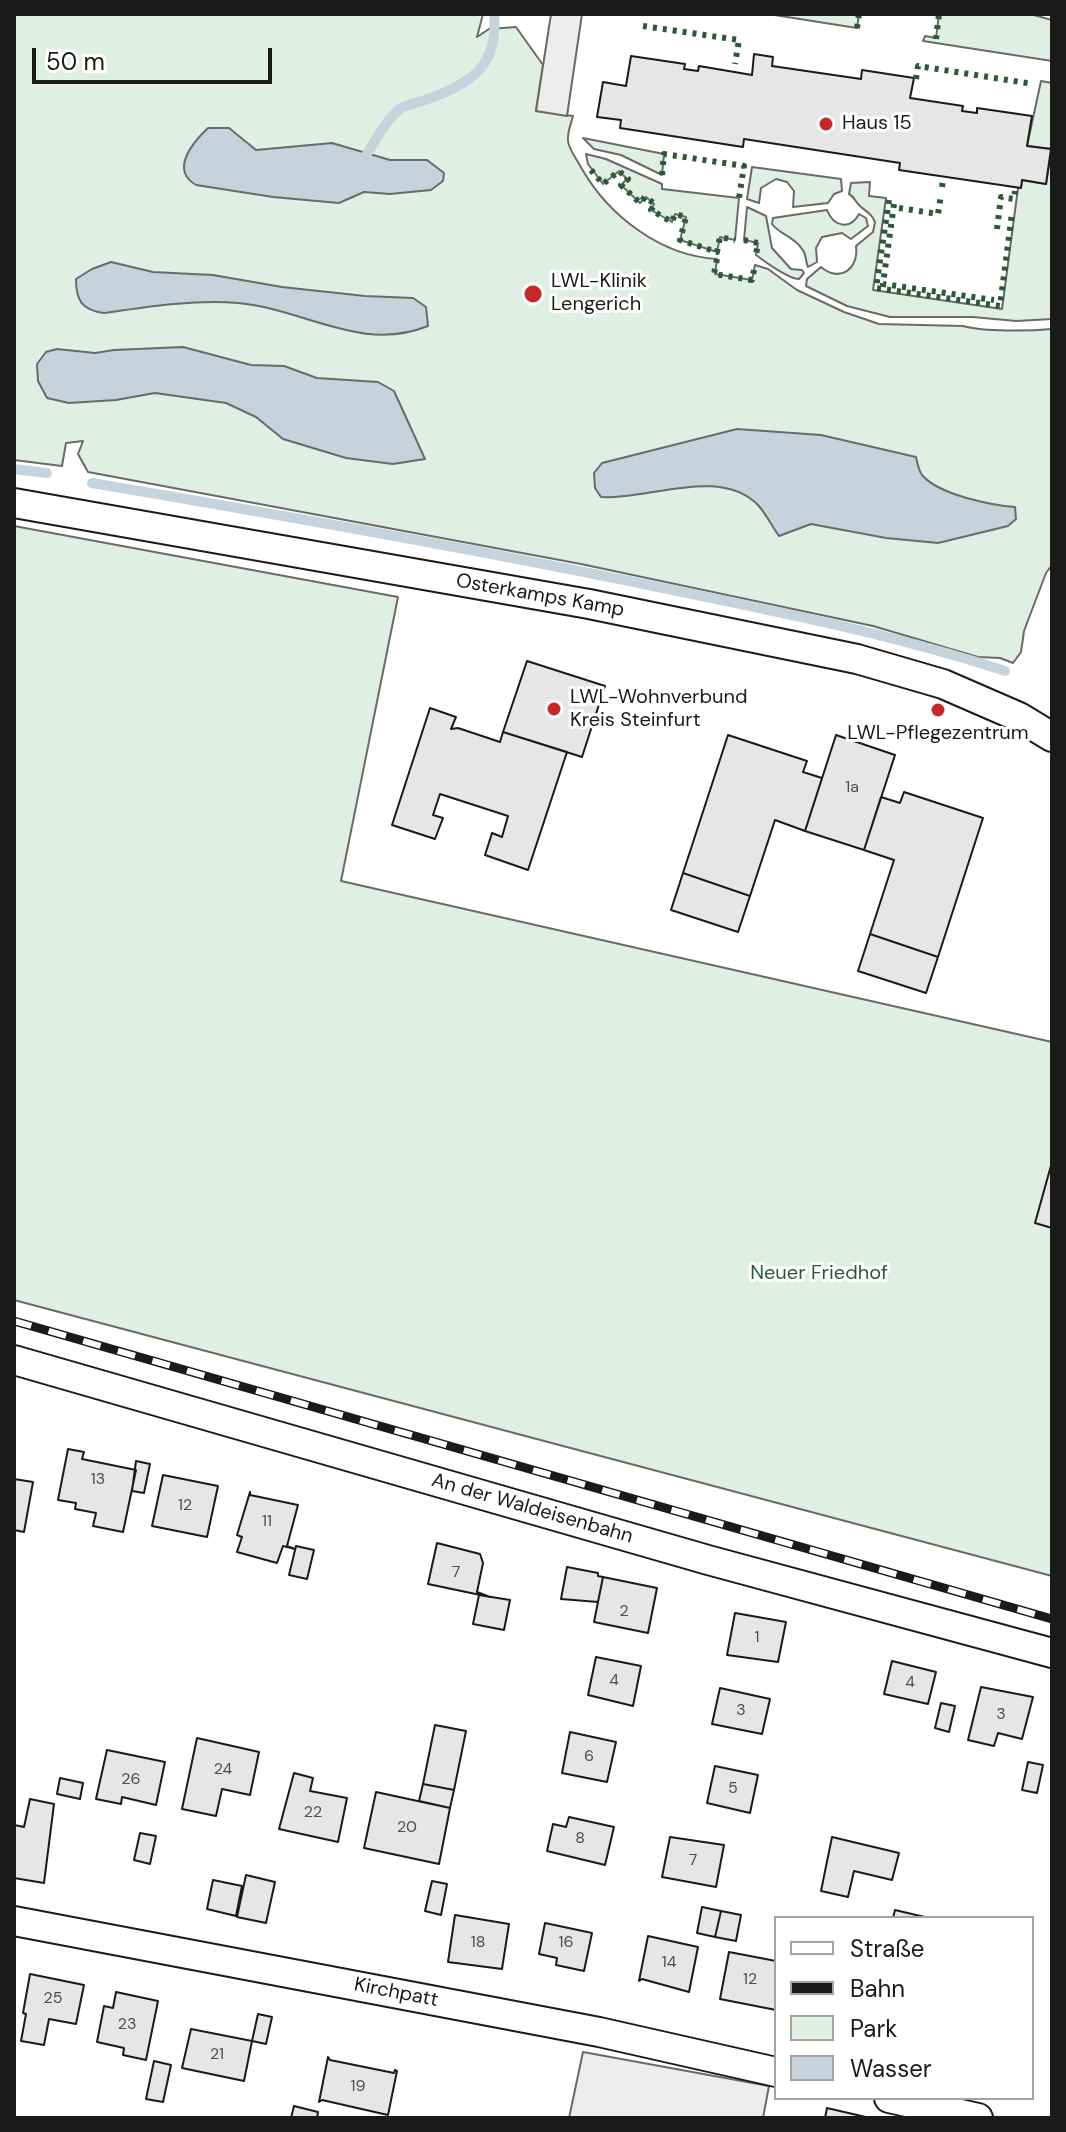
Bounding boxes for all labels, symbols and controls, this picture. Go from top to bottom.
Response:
scale bar [36,32,276,82]
text: 50 m [46,46,105,77]
place label: Haus 15 [842,112,912,136]
marker: Haus 15 [817,115,835,133]
place label: LWL-Klinik Lengerich [551,270,647,317]
marker: LWL-Klinik Lengerich [522,283,544,305]
street label: Osterkamps Kamp [454,569,626,623]
place label: LWL-Wohnverbund Kreis Steinfurt [570,686,747,733]
marker: LWL-Wohnverbund Kreis Steinfurt [545,700,563,718]
marker: LWL-Pflegezentrum [929,701,947,719]
place label: LWL-Pflegezentrum [847,722,1029,746]
house number: 1a [845,778,859,798]
park label: Neuer Friedhof [750,1262,888,1286]
street label: An der Waldeisenbahn [429,1469,635,1549]
house number: 13 [91,1470,105,1490]
house number: 12 [178,1496,192,1516]
house number: 11 [262,1512,272,1532]
house number: 7 [452,1563,460,1583]
house number: 2 [619,1602,629,1622]
house number: 1 [755,1628,759,1648]
house number: 4 [609,1671,619,1691]
house number: 4 [905,1673,915,1693]
house number: 3 [736,1701,746,1721]
house number: 3 [996,1705,1006,1725]
house number: 6 [584,1747,594,1767]
house number: 24 [214,1760,232,1780]
house number: 26 [121,1770,141,1790]
house number: 5 [728,1779,738,1799]
house number: 22 [304,1803,322,1823]
house number: 20 [397,1818,417,1838]
house number: 8 [575,1829,585,1849]
house number: 7 [689,1851,697,1871]
legend [774,1916,1034,2100]
house number: 18 [471,1933,485,1953]
house number: 16 [558,1933,574,1953]
text: Straße [850,1933,924,1964]
house number: 14 [662,1953,676,1973]
house number: 12 [743,1970,757,1990]
street label: Kirchpatt [352,1973,440,2013]
text: Bahn [850,1973,905,2004]
house number: 25 [44,1989,62,2009]
text: Park [850,2013,897,2044]
house number: 23 [118,2015,136,2035]
house number: 21 [210,2045,224,2065]
text: Wasser [850,2053,932,2084]
house number: 19 [350,2077,366,2097]

